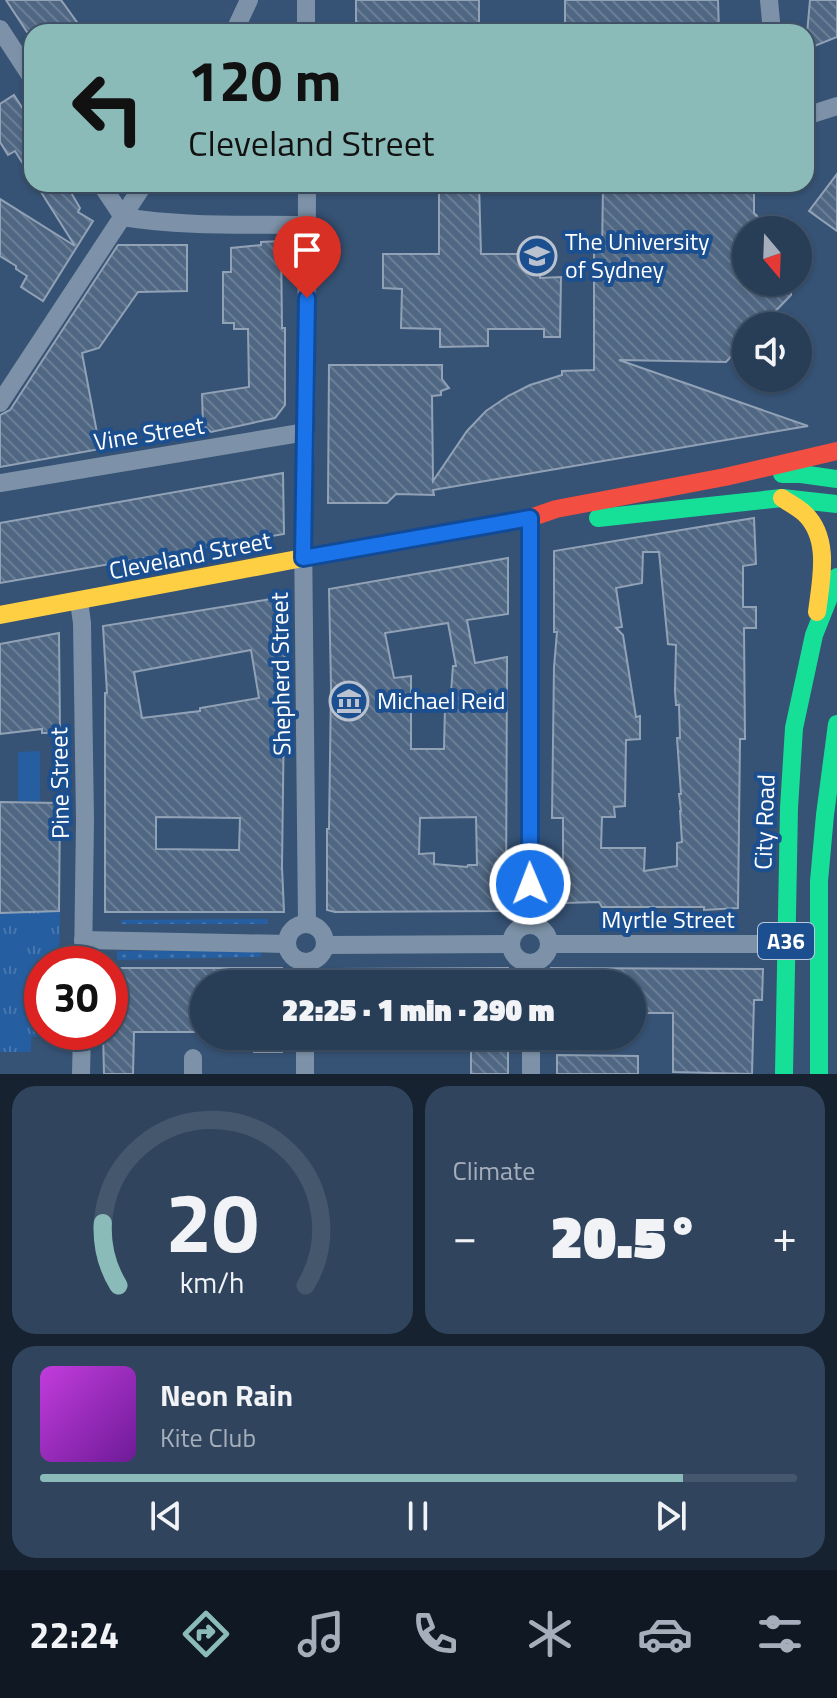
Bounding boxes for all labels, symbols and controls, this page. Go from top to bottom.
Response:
text: 120 m [188,38,341,123]
icon: left [56,56,160,160]
text: Cleveland Street [188,115,434,170]
pin [273,216,341,298]
north arrow [732,216,812,296]
map controls [732,216,812,392]
place label: The University of Sydney [565,223,710,287]
icon: arrive [285,228,329,272]
school or university icon: The University of Sydney [516,235,558,277]
button: sound [732,312,812,392]
street label: Vine Street [91,406,207,460]
street label: Cleveland Street [106,522,274,588]
street label: Shepherd Street [261,591,299,756]
museum icon: Michael Reid [328,680,370,722]
place label: Michael Reid [377,682,505,718]
street label: Pine Street [40,726,78,839]
street label: City Road [744,774,784,870]
position arrow [488,842,572,926]
street label: Myrtle Street [601,901,735,937]
road number: A36 [758,923,814,959]
speed limit sign: 30 [24,946,128,1050]
text: 22:25 · 1 min · 290 m [282,987,554,1033]
text: Climate [453,1151,535,1190]
text: 20 [166,1158,259,1284]
text: 20.5° [550,1190,699,1281]
text: − [453,1202,477,1269]
text: + [772,1202,797,1269]
text: km/h [180,1261,245,1304]
text: Neon Rain [160,1372,293,1418]
text: Kite Club [160,1418,256,1457]
icon: previous [144,1494,188,1538]
icon: pause [396,1494,440,1538]
icon: next [649,1494,693,1538]
icon: directions [178,1606,234,1662]
icon: music [293,1606,349,1662]
icon: phone [407,1606,463,1662]
icon: climate [522,1606,578,1662]
icon: car [637,1606,693,1662]
icon: filters [752,1606,808,1662]
text: 22:24 [29,1607,119,1662]

